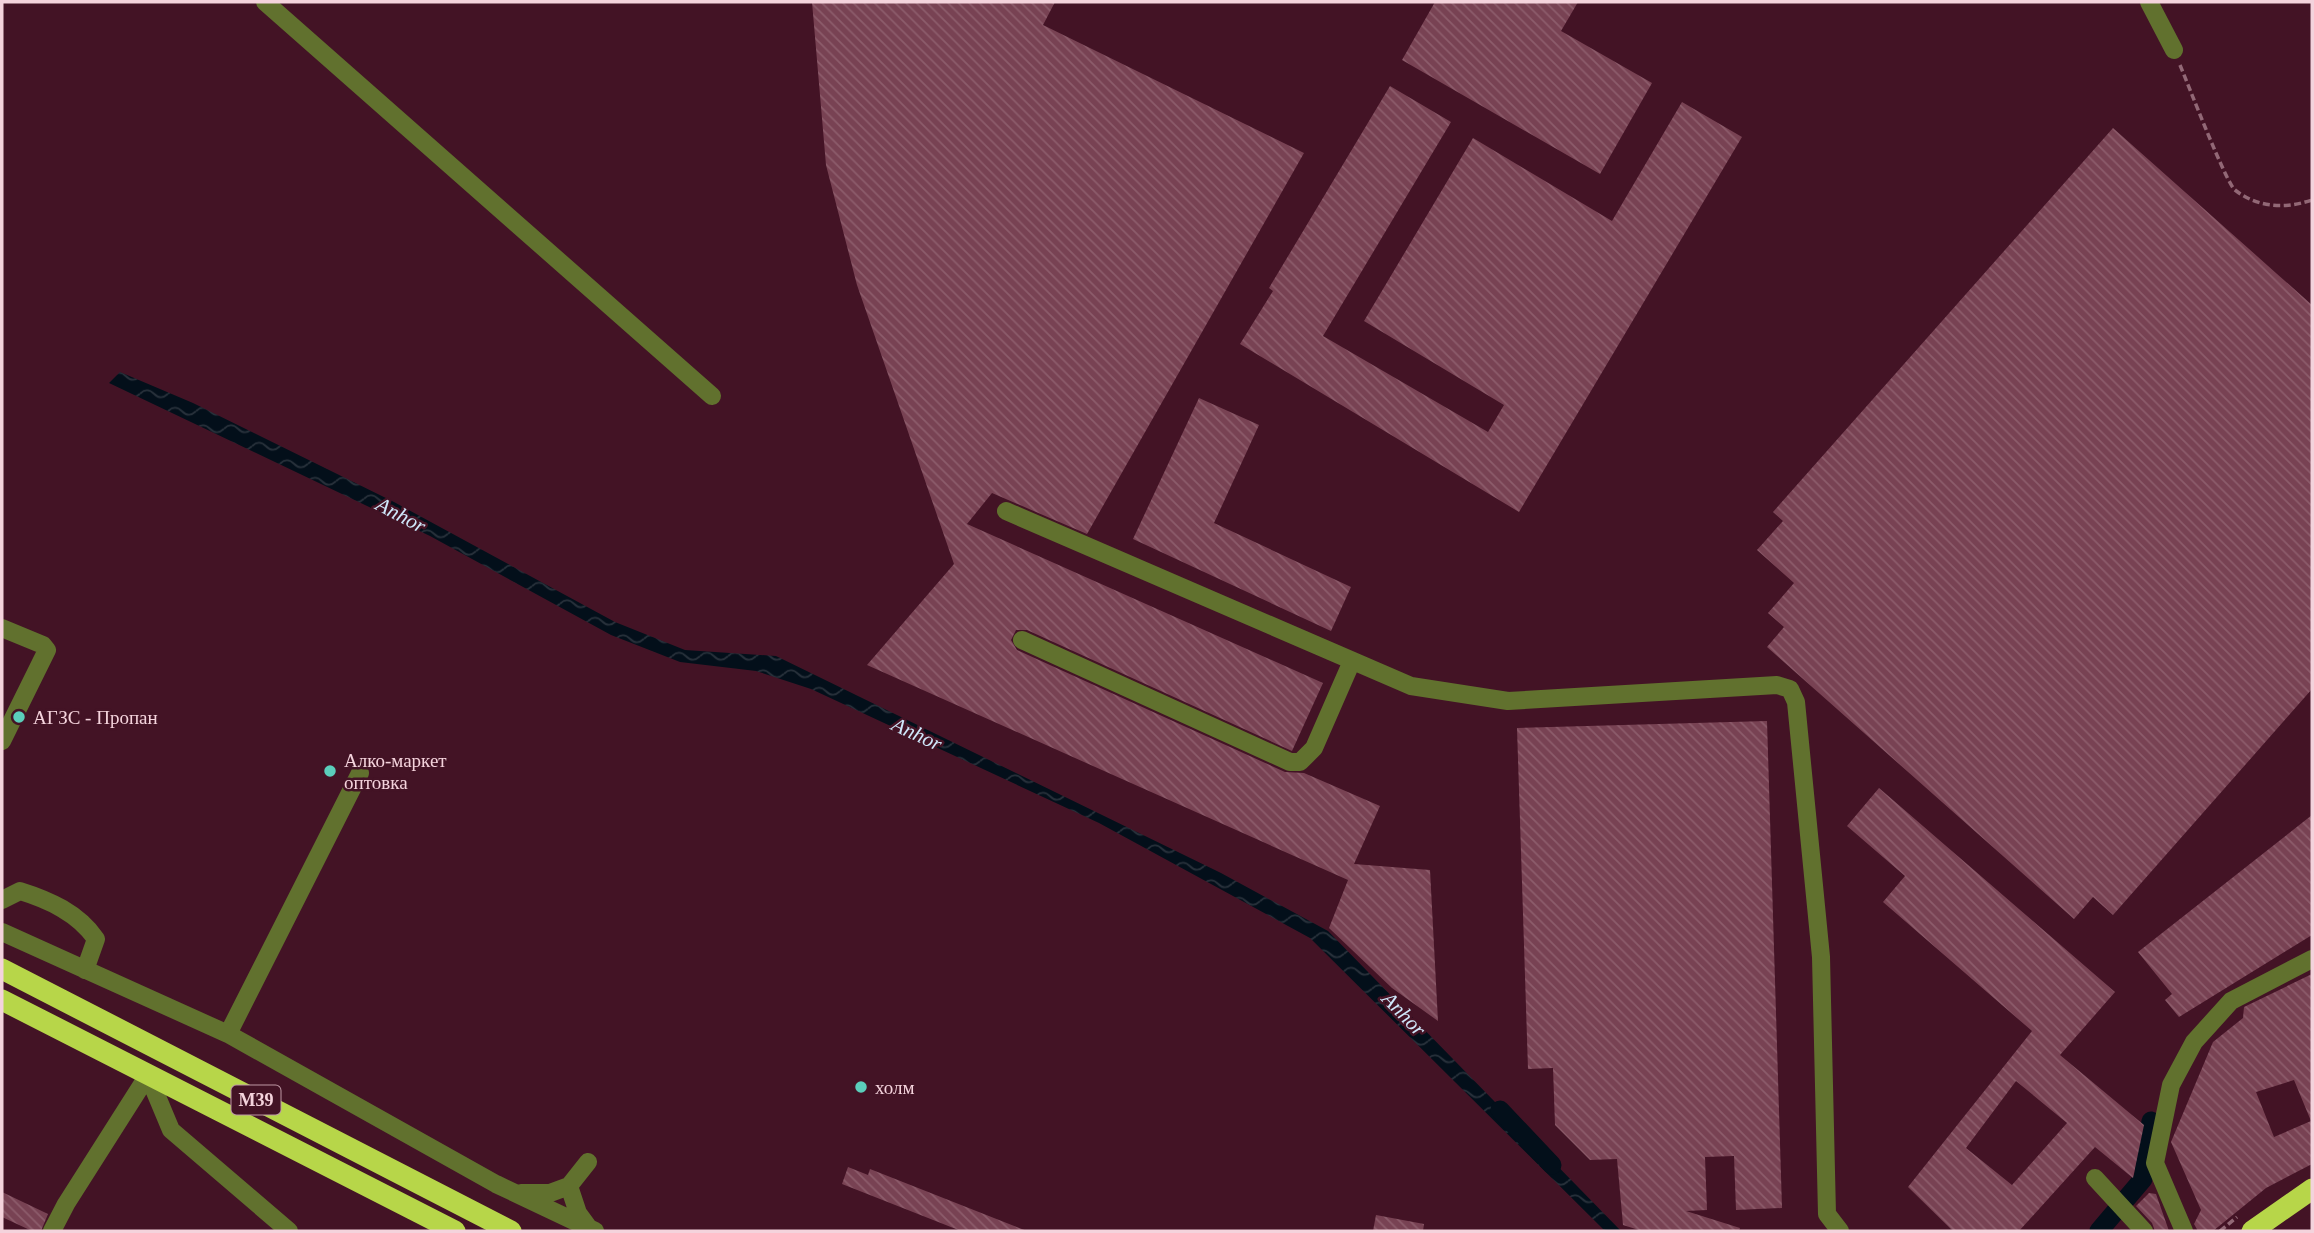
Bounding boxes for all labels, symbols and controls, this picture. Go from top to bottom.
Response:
water label: Anhor [370,491,431,538]
place label: АГЗС - Пропан [33,707,158,728]
marker: АГЗС - Пропан [11,709,27,725]
water label: Anhor [886,711,947,756]
place label: Алко-маркет оптовка [344,750,447,793]
marker: Алко-маркет оптовка [322,763,338,779]
water label: Anhor [1376,985,1431,1042]
place label: холм [875,1077,915,1098]
marker: холм [853,1079,869,1095]
road number: M39 [232,1086,280,1114]

